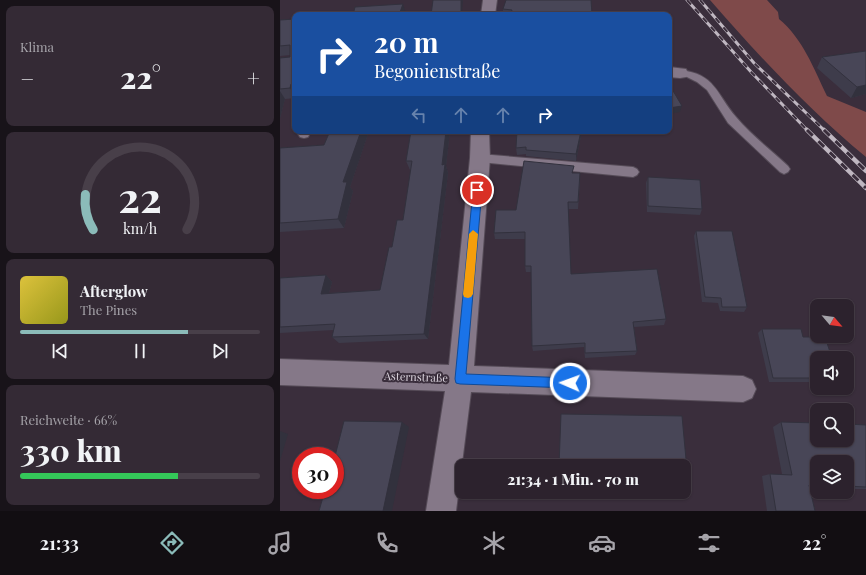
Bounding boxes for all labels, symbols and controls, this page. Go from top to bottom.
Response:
text: 20 m [374,23,439,60]
icon: right [308,28,360,80]
text: Klima [20,38,54,55]
text: 22° [120,57,161,97]
text: Begonienstraße [374,59,500,83]
text: − [20,63,34,93]
text: + [247,63,260,93]
icon: left [408,104,430,126]
icon: ahead [450,104,472,126]
icon: ahead [492,104,514,126]
icon: right [534,104,556,126]
text: 22 [118,168,162,223]
pin [460,173,494,207]
icon: arrive [466,179,488,201]
text: km/h [123,219,158,238]
text: Afterglow [80,281,148,301]
north arrow [810,299,854,343]
map controls [810,299,854,499]
text: The Pines [80,301,137,318]
icon: previous [49,340,71,362]
icon: pause [129,340,151,362]
icon: next [209,340,231,362]
button: sound [810,351,854,395]
position arrow [549,362,591,404]
street label: Asternstraße [383,368,449,385]
button: search [810,403,854,447]
text: Reichweite · 66% [20,411,117,428]
text: 330 km [20,430,122,470]
speed limit sign: 30 [292,447,344,499]
button: layers [810,455,854,499]
text: 21:34 · 1 Min. · 70 m [507,469,639,489]
icon: directions [158,529,186,557]
icon: music [266,529,294,557]
icon: phone [373,529,401,557]
icon: climate [480,529,508,557]
icon: car [588,529,616,557]
icon: filters [695,529,723,557]
text: 21:33 [40,531,79,555]
text: 22° [802,531,826,555]

